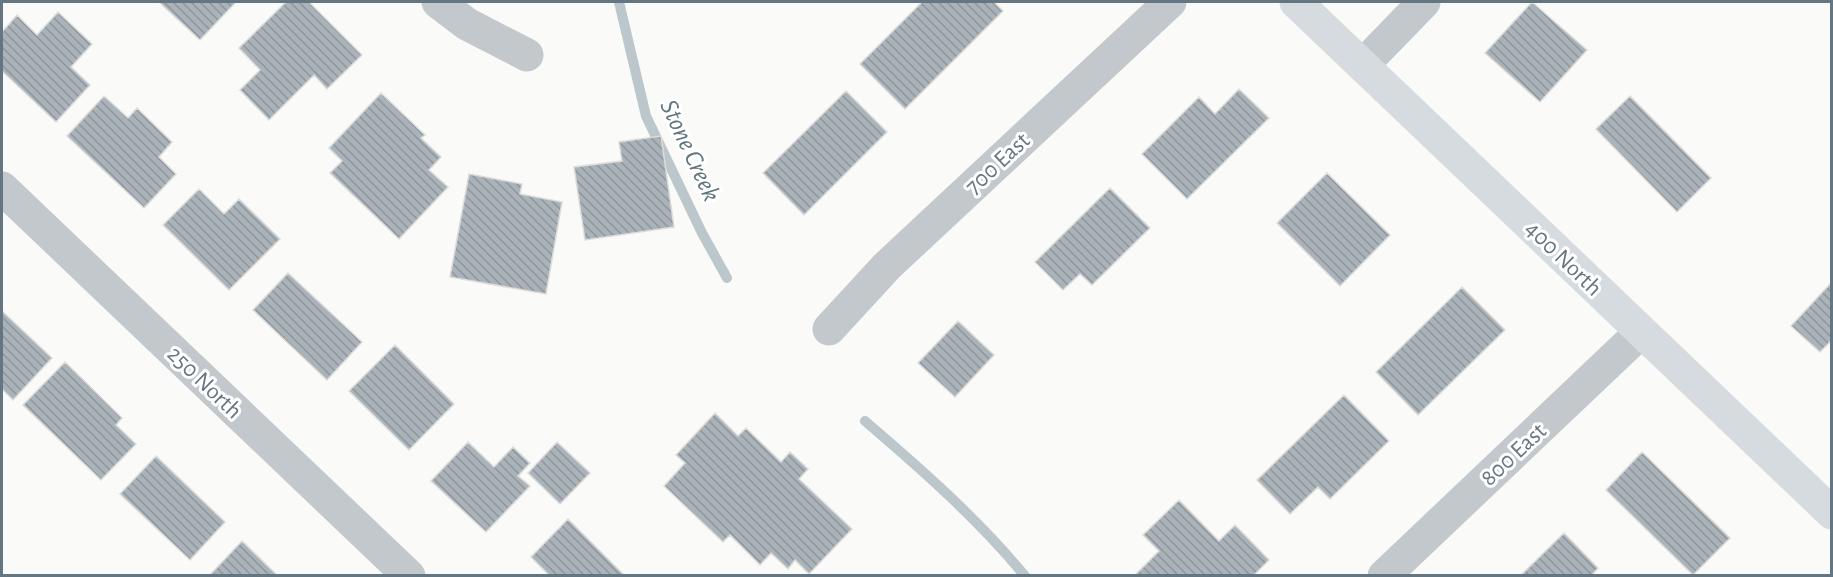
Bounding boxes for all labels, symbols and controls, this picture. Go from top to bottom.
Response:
water label: Stone Creek [655,96,725,205]
street label: 700 East [961,128,1035,199]
street label: 400 North [1520,217,1606,301]
street label: 250 North [163,342,246,424]
street label: 800 East [1476,419,1551,491]

